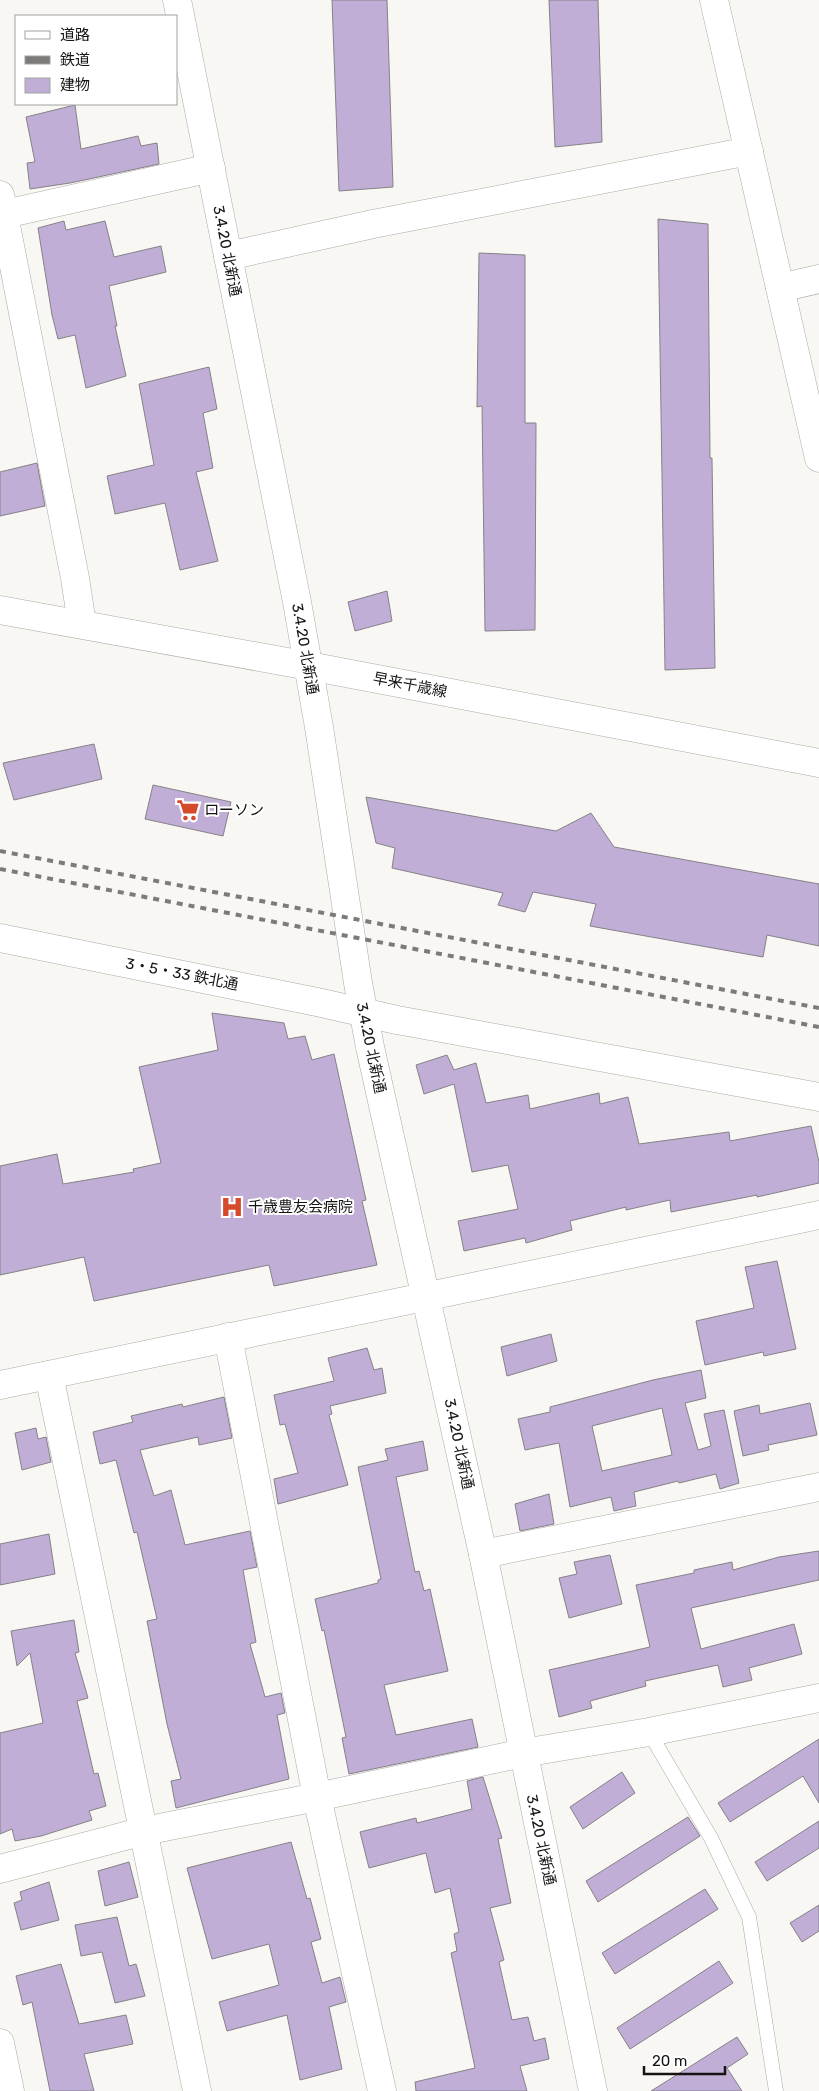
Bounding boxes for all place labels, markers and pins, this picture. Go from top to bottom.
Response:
supermarket icon: ローソン [175,797,201,823]
place label: ローソン [204,801,264,819]
hospital icon: 千歳豊友会病院 [219,1194,245,1220]
place label: 千歳豊友会病院 [248,1198,353,1216]

